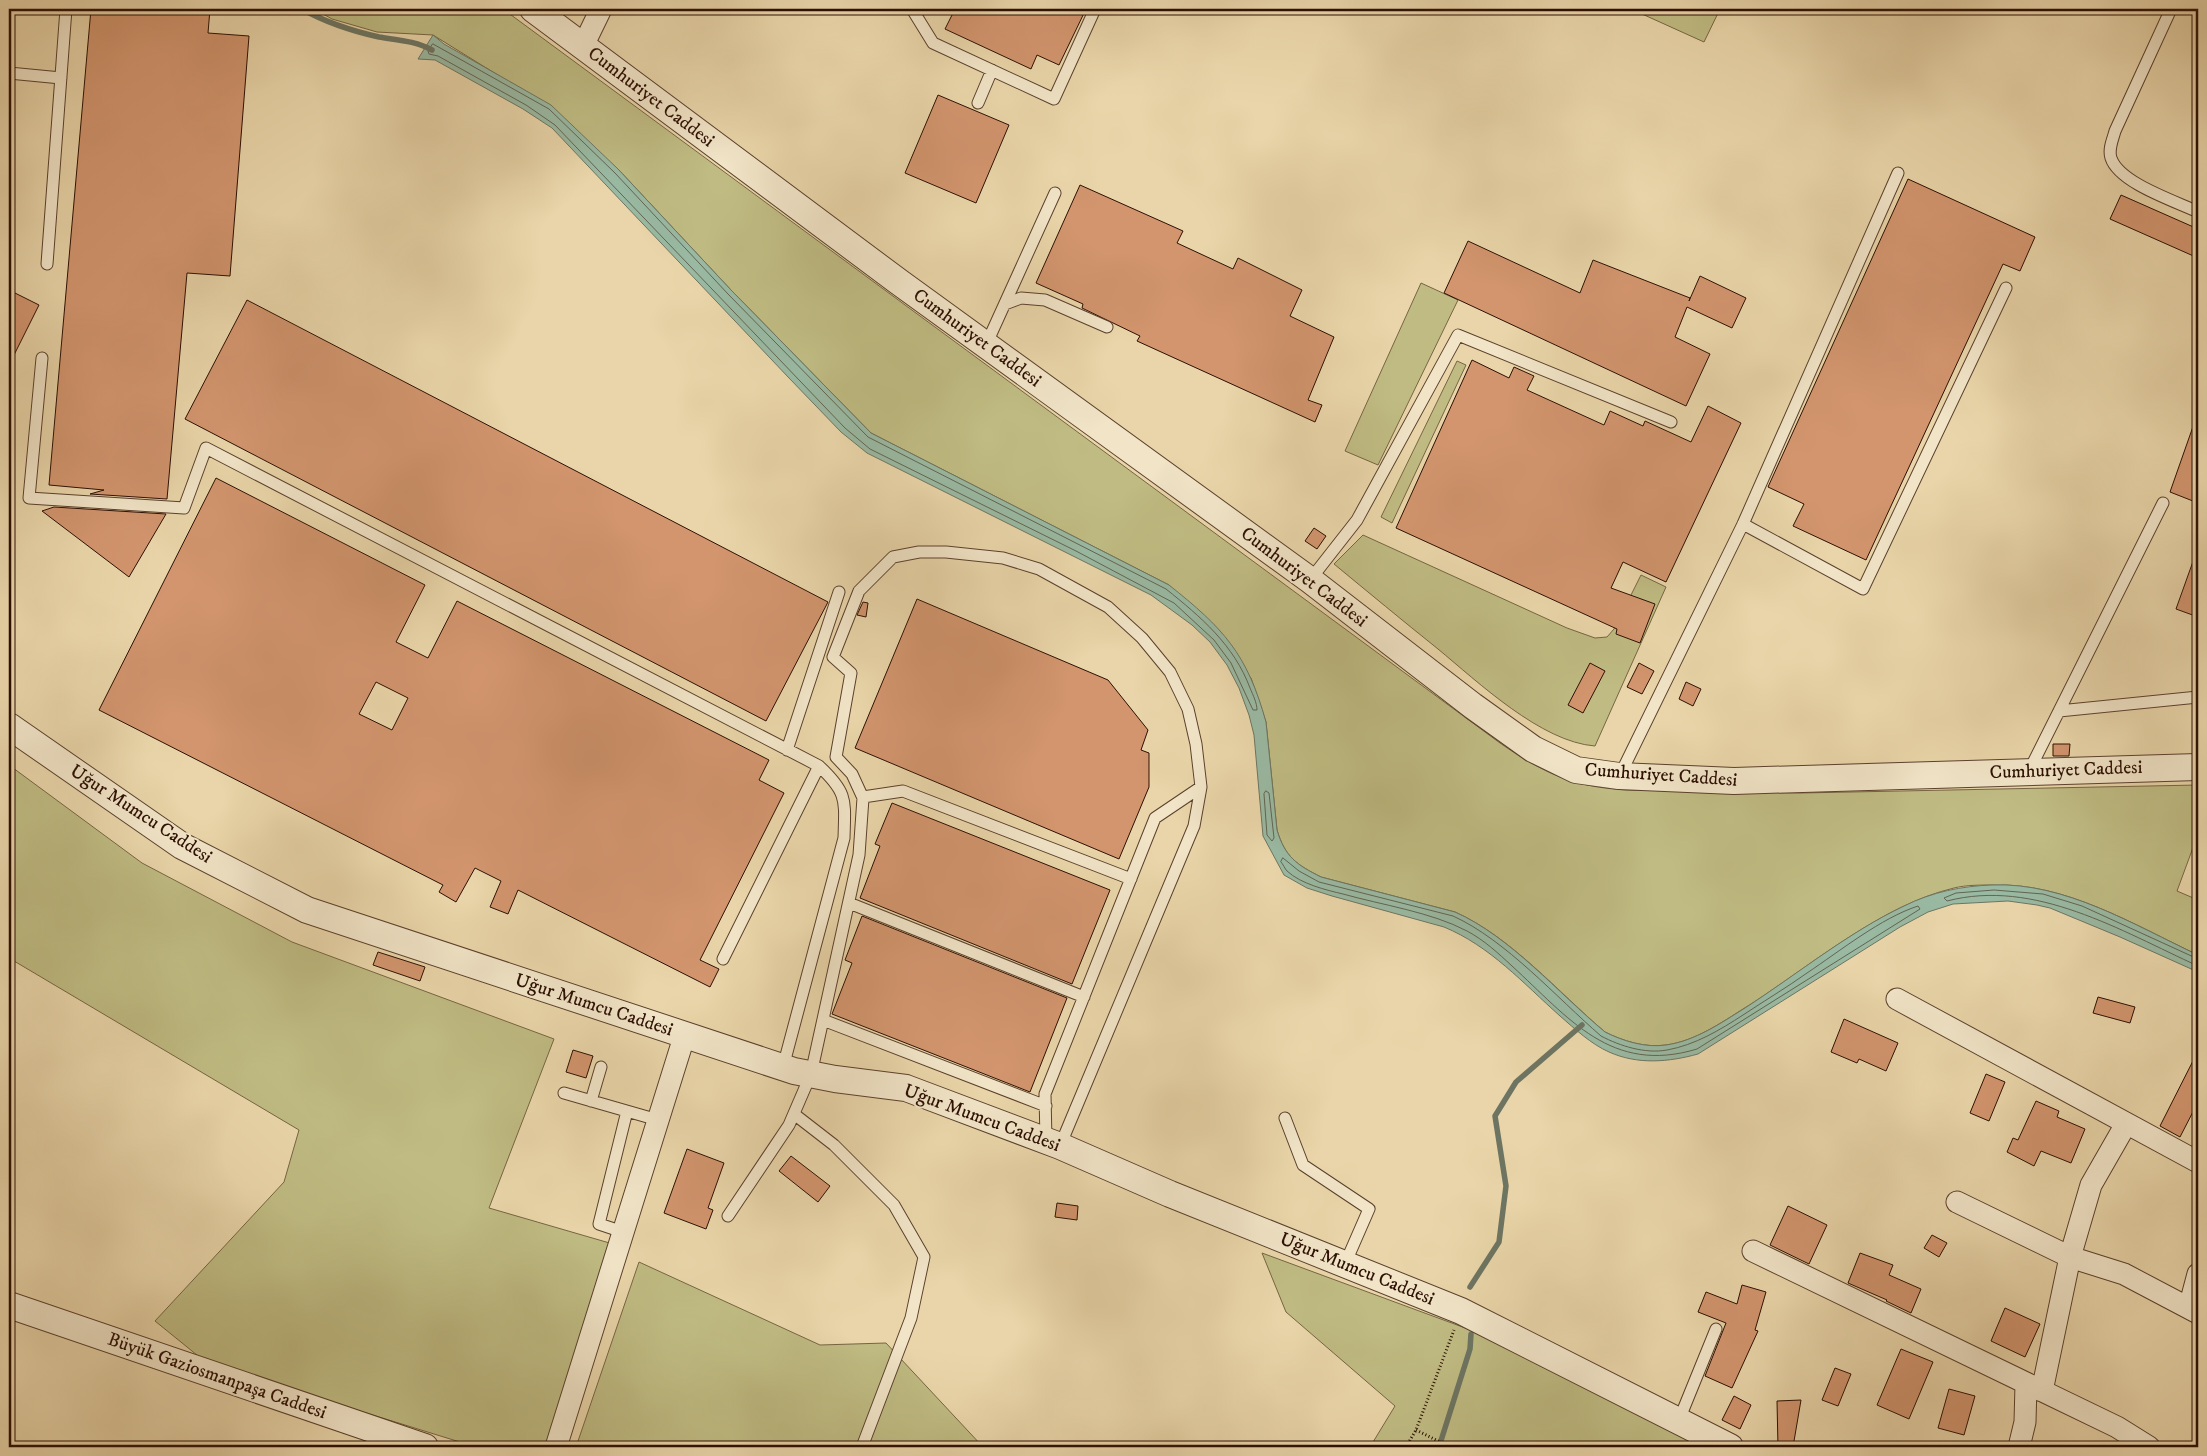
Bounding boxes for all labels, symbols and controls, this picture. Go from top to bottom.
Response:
street label: Cumhuriyet Caddesi [583,42,719,152]
street label: Cumhuriyet Caddesi [908,284,1046,392]
street label: Cumhuriyet Caddesi [1236,522,1372,632]
street label: Cumhuriyet Caddesi [1989,756,2143,784]
street label: Cumhuriyet Caddesi [1584,758,1738,792]
street label: Uğur Mumcu Caddesi [66,759,217,869]
street label: Uğur Mumcu Caddesi [512,969,676,1041]
street label: Uğur Mumcu Caddesi [901,1079,1064,1157]
street label: Uğur Mumcu Caddesi [1276,1227,1438,1311]
street label: Büyük Gaziosmanpaşa Caddesi [104,1328,330,1424]

